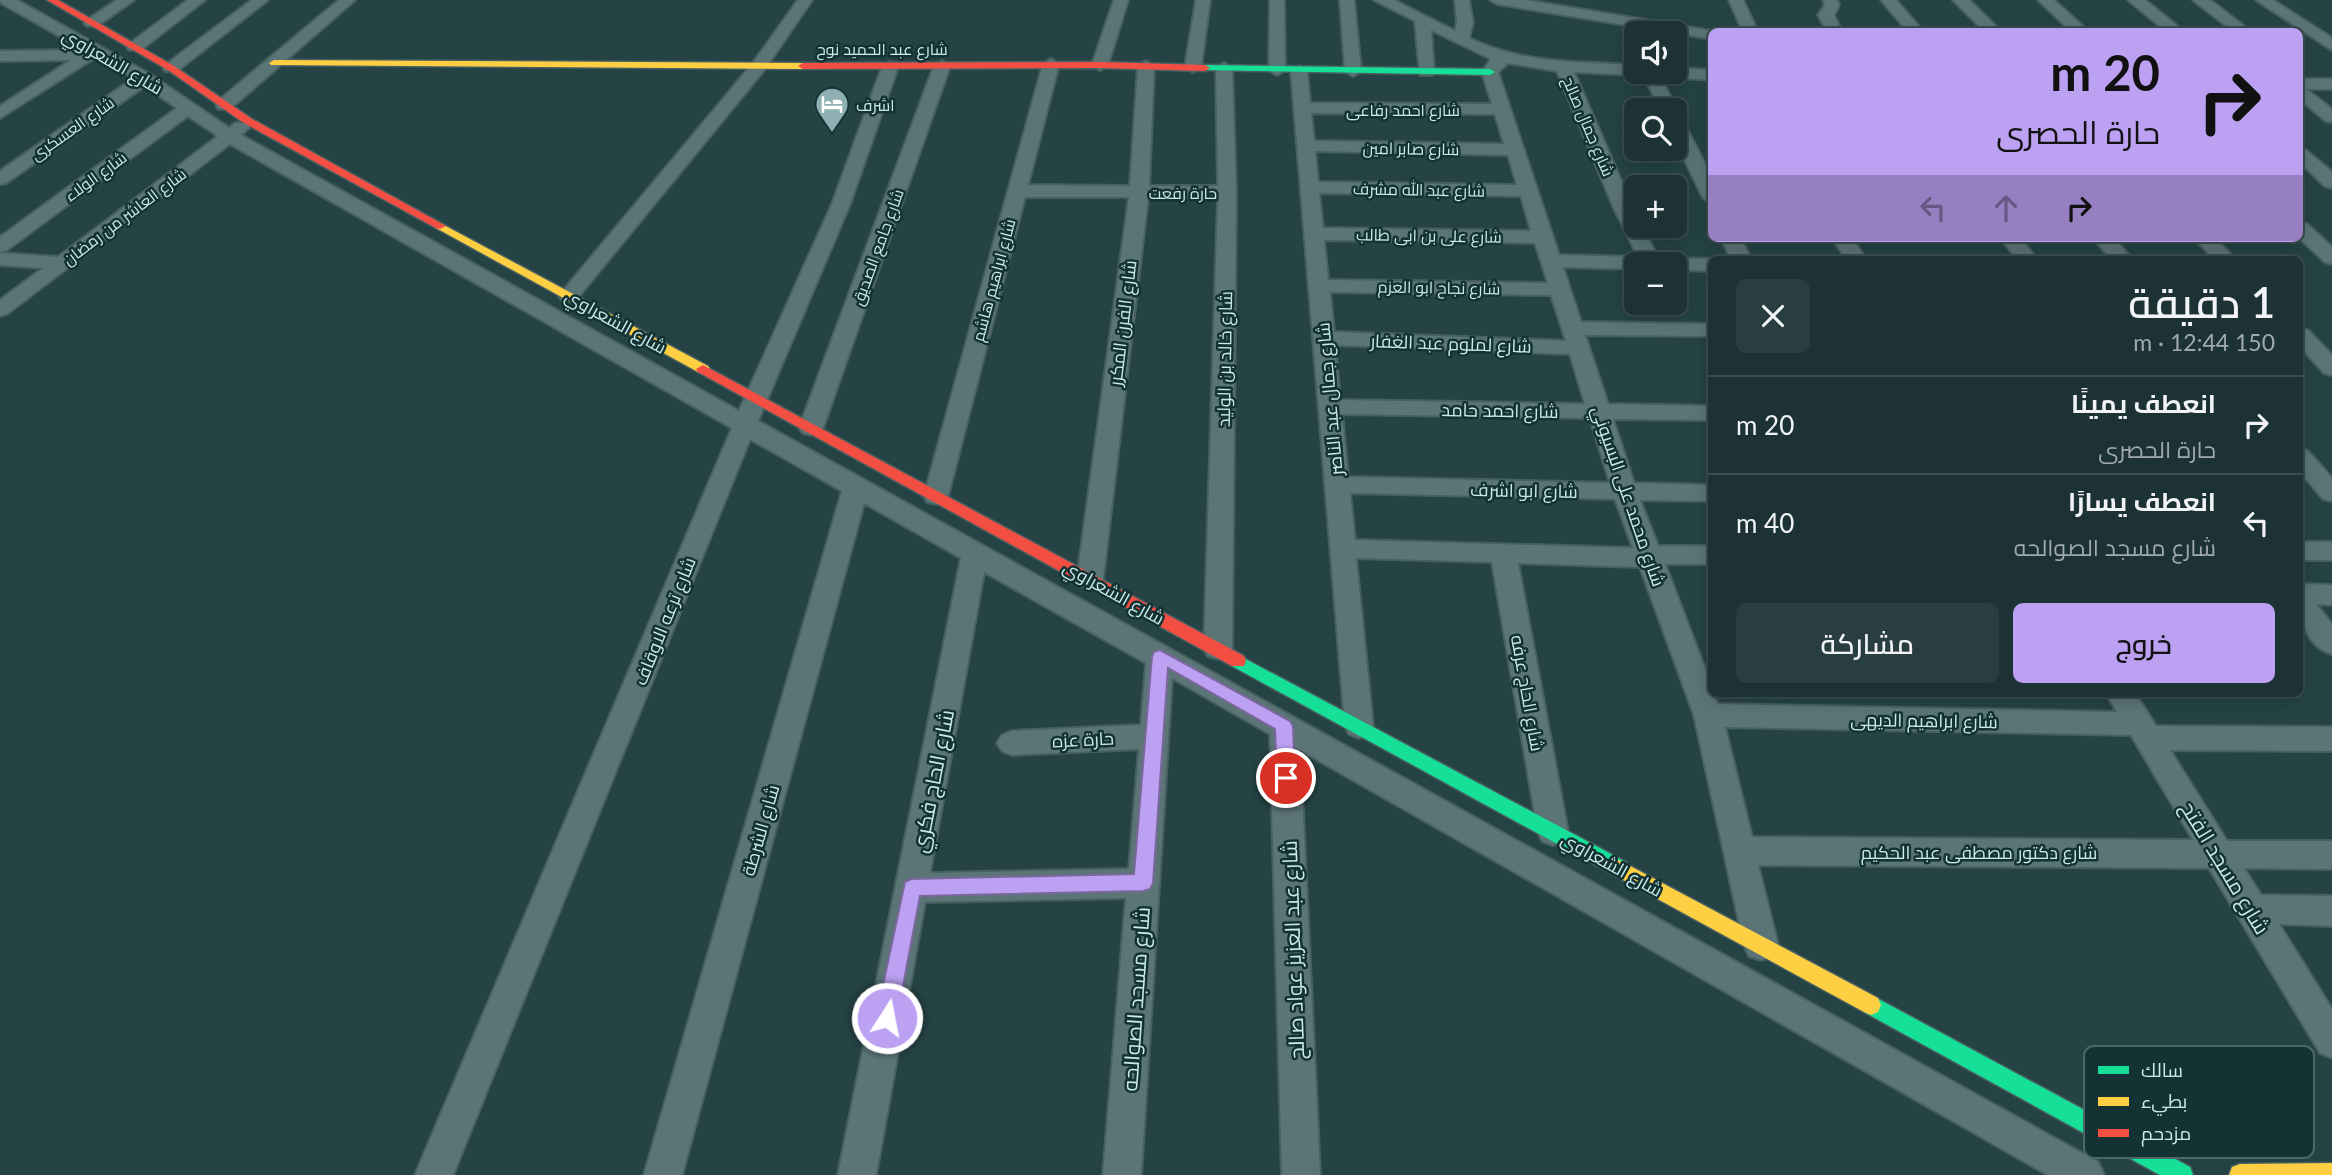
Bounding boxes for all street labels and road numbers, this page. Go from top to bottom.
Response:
street label: شارع الشعراوي [57,23,167,102]
street label: شارع عبد الحميد نوح [816,39,948,61]
street label: شارع جمال صالح [1557,73,1619,180]
street label: شارع العسكرى [27,92,119,166]
street label: شارع احمد رفاعى [1346,100,1460,122]
street label: شارع صابر امين [1363,138,1459,161]
street label: شارع الولاء [60,147,131,207]
street label: شارع العاشر من رمضان [59,163,191,271]
street label: شارع عبد الله مشرف [1353,178,1485,203]
street label: حارة رفعت [1149,183,1217,203]
street label: شارع جامع الصديق [847,186,910,309]
street label: شارع ابراهيم هاشم [968,217,1021,344]
street label: شارع على بن ابى طالب [1356,224,1502,249]
street label: شارع الفرن المكرر [1103,259,1143,388]
street label: شارع نجاح ابو العزم [1377,276,1501,301]
street label: شارع الشعراوي [560,284,670,361]
street label: شارع خالد بن الوليد [1212,291,1238,427]
street label: شارع جمال عبد الناصر [1311,321,1349,477]
street label: شارع لملوم عبد الغفار [1369,329,1532,359]
street label: شارع احمد حامد [1441,398,1559,424]
street label: شارع محمد على البسيوني [1584,403,1670,590]
street label: شارع ابو اشرف [1470,478,1578,504]
street label: شارع ترعه الاوقاف [628,554,702,689]
street label: شارع الشعراوي [1058,555,1168,632]
street label: شارع الحاج عرفه [1505,633,1549,753]
street label: شارع الحاج فكري [906,707,963,856]
street label: شارع ابراهيم الديهى [1850,708,1998,734]
street label: حارة عزه [1052,726,1114,753]
street label: شارع الشرطة [737,782,785,879]
street label: شارع مسجد الفتح [2174,796,2276,940]
street label: شارع الشعراوي [1556,827,1666,904]
street label: شارع عبد العزيز عواد صالح [1276,840,1311,1060]
street label: شارع دكتور مصطفى عبد الحكيم [1861,841,2097,865]
street label: شارع مسجد الصوالحه [1116,906,1157,1092]

